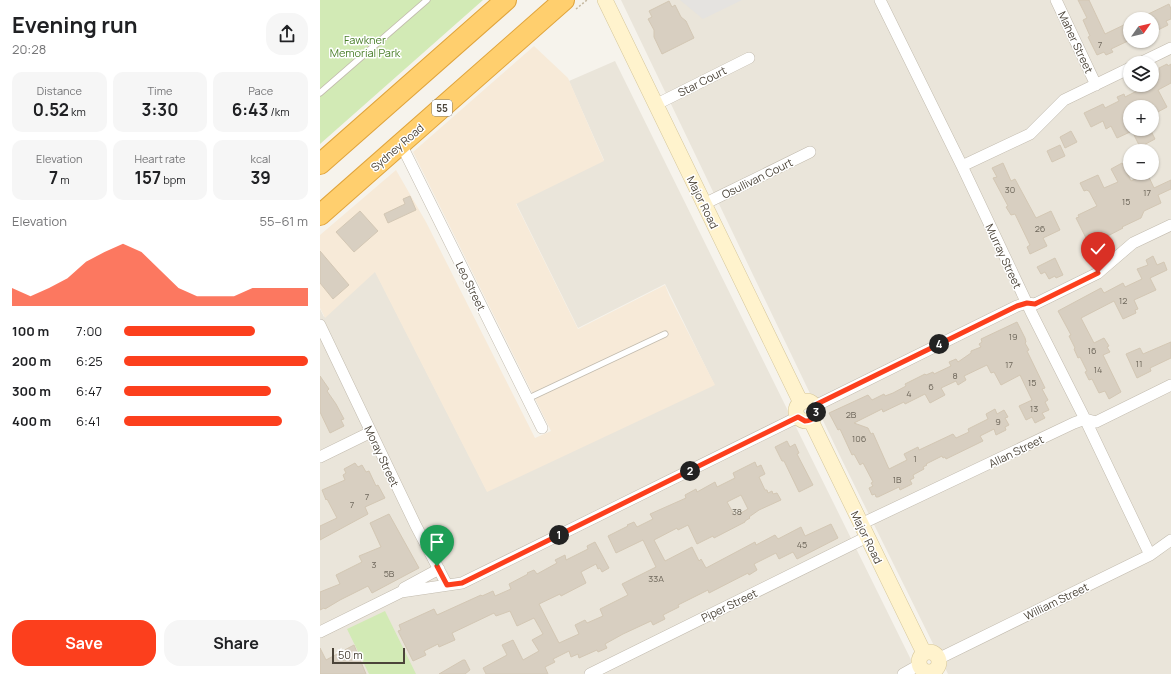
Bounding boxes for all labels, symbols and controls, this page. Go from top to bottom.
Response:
street label: Maher Street [1055,9,1097,75]
text: Evening run [12,10,137,40]
north arrow [1123,12,1159,48]
map controls [1123,12,1159,180]
button: share [266,13,308,55]
park label: Fawkner Memorial Park [330,32,401,60]
house number: 7 [1098,38,1103,51]
text: 20:28 [12,40,46,58]
button: layers [1123,56,1159,92]
street label: Star Court [675,62,729,100]
text: Distance [37,83,82,98]
text: Time [148,83,172,98]
text: Pace [248,83,273,98]
text: 0.52 [33,98,69,121]
text: 3:30 [142,98,178,121]
text: 6:43 [232,98,268,121]
road number: 55 [432,100,452,116]
button: + [1123,100,1159,136]
text: km [69,104,86,119]
text: /km [268,104,290,119]
street label: Sydney Road [367,120,427,174]
button: − [1123,144,1159,180]
text: Elevation [36,151,83,166]
text: Heart rate [134,151,186,166]
text: kcal [251,151,271,166]
street label: Osullivan Court [719,154,795,202]
text: 7 [49,166,58,189]
text: 157 [134,166,161,189]
text: 39 [250,166,271,189]
text: m [58,172,70,187]
text: bpm [161,172,186,187]
street label: Major Road [684,173,722,231]
house number: 30 [1005,183,1015,196]
house number: 17 [1143,186,1151,199]
house number: 15 [1122,195,1130,208]
text: Elevation [12,212,67,230]
text: 55–61 m [259,212,308,230]
street label: Murray Street [982,221,1026,291]
house number: 26 [1035,222,1046,235]
pin [1081,232,1115,273]
icon: check [1087,238,1109,260]
street label: Leo Street [453,259,489,313]
house number: 12 [1119,294,1127,307]
text: 100 m [12,322,49,340]
text: 7:00 [76,322,102,340]
house number: 19 [1008,330,1018,343]
pin: 4 [929,334,949,354]
text: 4 [936,336,942,351]
house number: 16 [1087,344,1097,357]
text: 200 m [12,352,51,370]
text: 6:25 [76,352,103,370]
house number: 11 [1135,357,1143,370]
house number: 17 [1005,358,1013,371]
house number: 14 [1094,363,1102,376]
house number: 8 [952,369,958,382]
house number: 15 [1028,376,1036,389]
house number: 6 [928,380,934,393]
text: 300 m [12,382,51,400]
text: 6:47 [76,382,102,400]
house number: 4 [906,387,912,400]
pin: 3 [806,402,826,422]
house number: 13 [1030,402,1038,415]
text: 3 [813,404,819,419]
house number: 2B [846,408,857,421]
text: 400 m [12,412,51,430]
text: 6:41 [76,412,101,430]
house number: 9 [995,415,1001,428]
street label: Moray Street [361,423,403,489]
street label: Allan Street [986,431,1046,471]
house number: 106 [852,432,867,445]
house number: 1 [913,452,917,465]
pin: 2 [680,461,700,481]
text: 2 [687,463,693,478]
house number: 1B [892,473,902,486]
house number: 7 [365,490,370,503]
house number: 7 [350,498,355,511]
house number: 38 [732,505,742,518]
street label: Major Road [848,508,886,566]
pin [420,525,454,566]
pin: 1 [549,525,569,545]
text: 1 [557,527,561,542]
icon: arrive [426,531,448,553]
house number: 45 [797,538,807,551]
house number: 3 [372,558,377,571]
house number: 5B [384,567,395,580]
house number: 33A [648,572,664,585]
street label: William Street [1021,579,1091,623]
street label: Piper Street [698,585,760,625]
button: Save [12,620,156,666]
button: Share [164,620,308,666]
scale bar [332,646,405,665]
text: 50 m [338,647,363,662]

